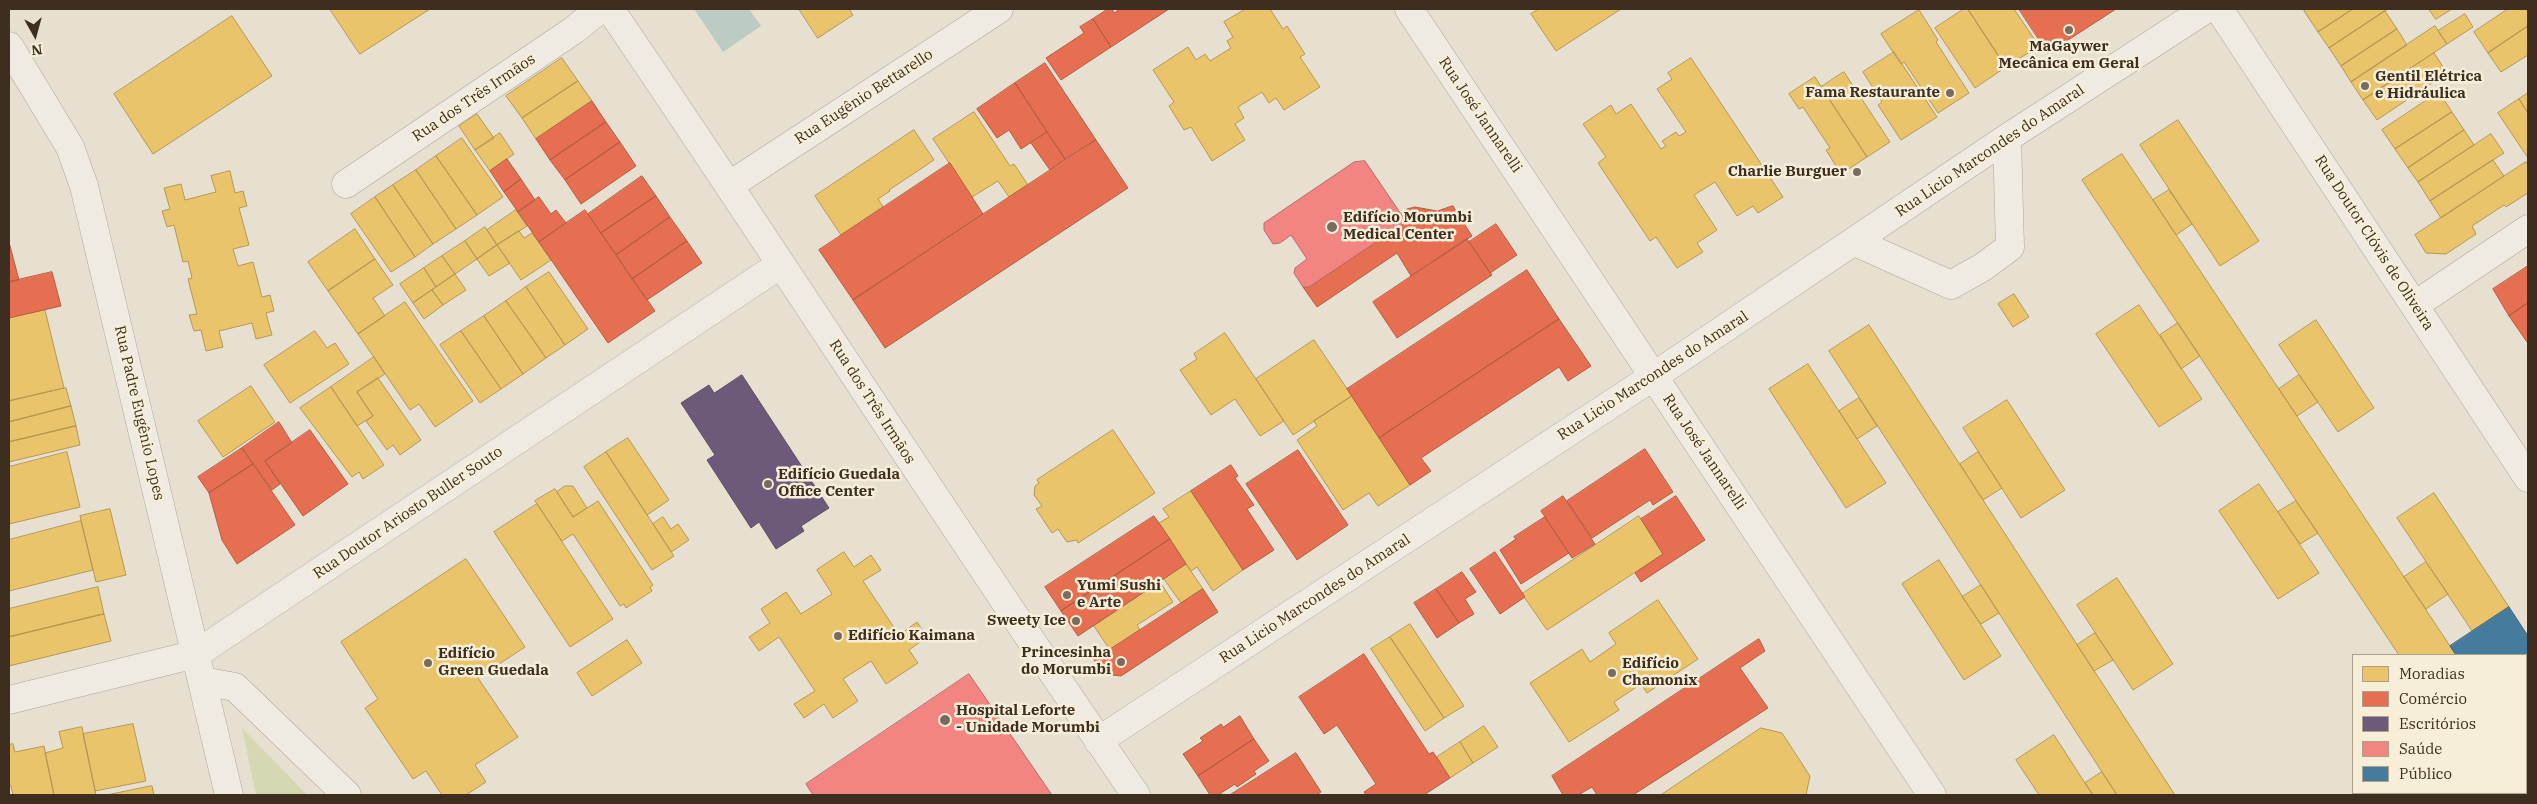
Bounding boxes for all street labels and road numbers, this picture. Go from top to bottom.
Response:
street label: Rua Eugênio Bettarello [792,46,936,148]
street label: Rua dos Três Irmãos [409,50,539,146]
street label: Rua José Jannarelli [1435,54,1525,176]
street label: Rua Licio Marcondes do Amaral [1892,81,2088,221]
street label: Rua Doutor Clóvis de Oliveira [2311,152,2437,334]
street label: Rua Licio Marcondes do Amaral [1554,308,1752,444]
street label: Rua Padre Eugênio Lopes [110,324,168,502]
street label: Rua dos Três Irmãos [825,337,919,467]
street label: Rua José Jannarelli [1659,391,1749,513]
street label: Rua Doutor Ariosto Buller Souto [310,443,506,583]
street label: Rua Licio Marcondes do Amaral [1216,531,1414,667]

